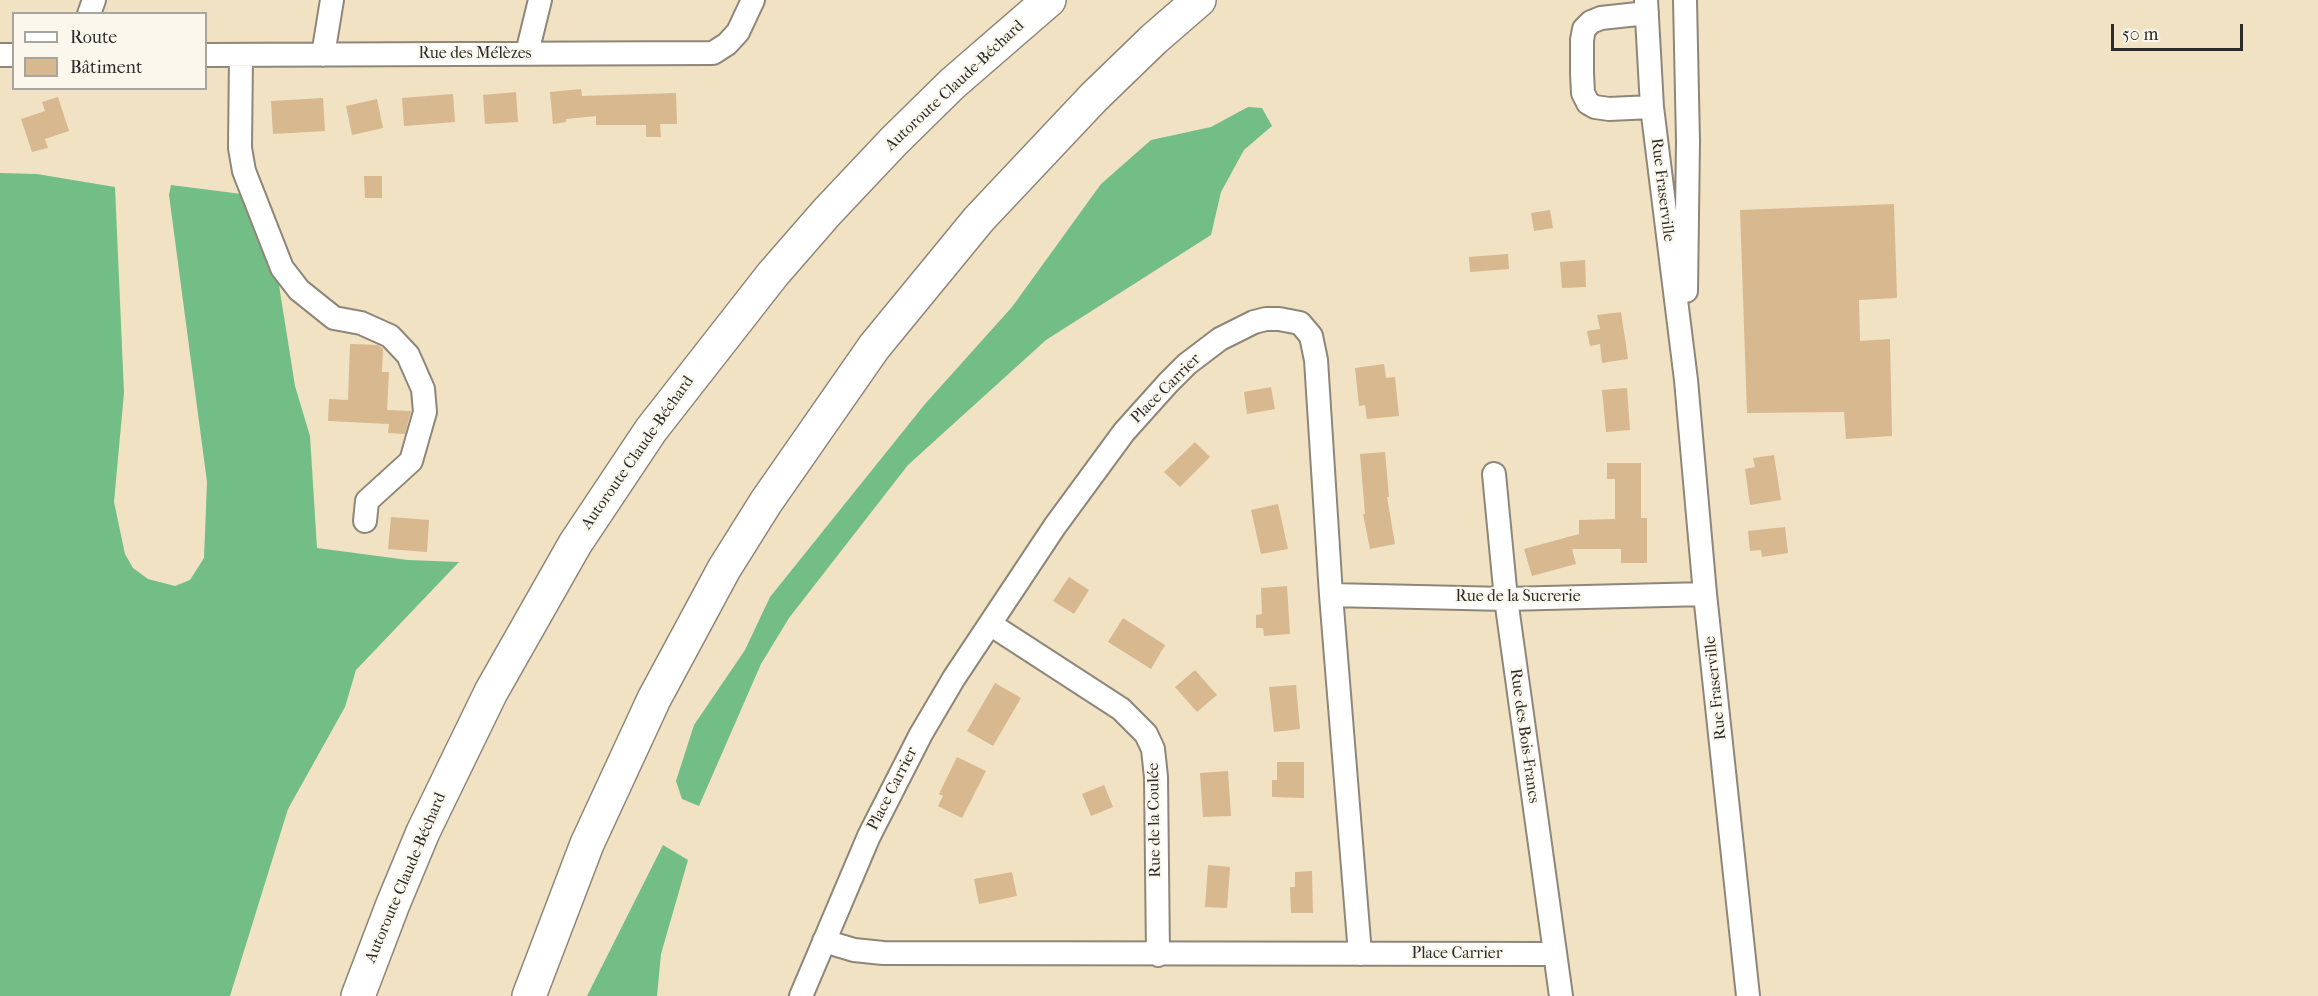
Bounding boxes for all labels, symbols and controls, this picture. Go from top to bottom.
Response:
legend [12,12,207,90]
scale bar [2114,12,2246,50]
street label: Autoroute Claude-Béchard [882,17,1028,155]
text: 50 m [2122,24,2158,45]
text: Route [70,27,117,48]
street label: Rue des Mélèzes [418,44,532,64]
text: Bâtiment [70,57,142,78]
street label: Rue Fraserville [1646,137,1678,243]
street label: Place Carrier [1127,350,1205,428]
street label: Autoroute Claude-Béchard [578,373,698,533]
street label: Rue de la Sucrerie [1455,587,1581,607]
street label: Rue Fraserville [1701,635,1731,741]
street label: Rue des Bois-Francs [1505,667,1543,805]
street label: Place Carrier [864,744,922,834]
street label: Rue de la Coulée [1144,762,1166,878]
street label: Autoroute Claude-Béchard [361,790,451,966]
street label: Place Carrier [1412,944,1502,964]

